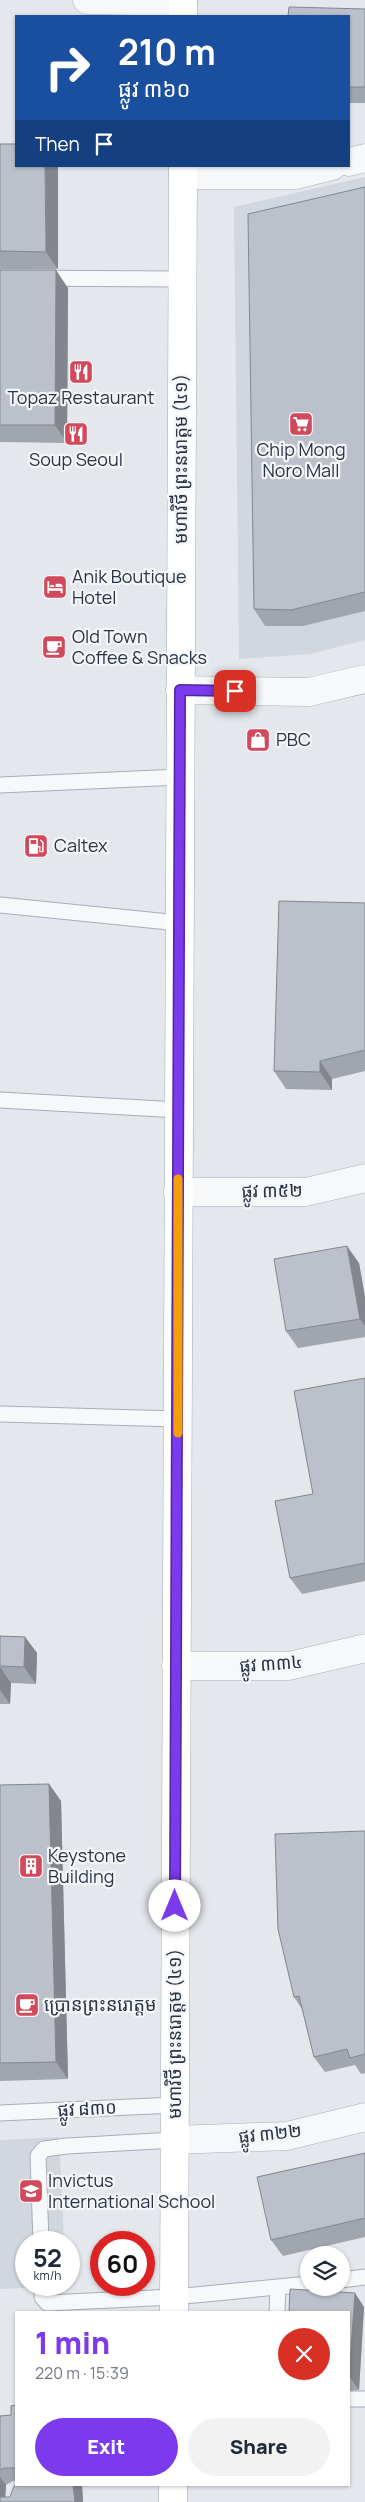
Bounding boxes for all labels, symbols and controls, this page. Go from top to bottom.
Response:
text: 210 m [118,28,216,76]
icon: right [35,35,100,100]
text: ផ្លូវ ៣៦០ [118,74,190,104]
icon: arrive [90,130,118,158]
text: Then [35,131,80,157]
restaurant icon: Topaz Restaurant [68,359,94,385]
street label: មហាវិថី ព្រះនរោត្តម (៤១) [168,374,192,544]
place label: Topaz Restaurant [8,385,154,409]
supermarket icon: Chip Mong Noro Mall [288,411,314,437]
restaurant icon: Soup Seoul [63,421,89,447]
place label: Chip Mong Noro Mall [256,437,346,482]
place label: Soup Seoul [29,447,123,471]
place label: Anik Boutique Hotel [72,564,187,609]
hotel icon: Anik Boutique Hotel [42,574,68,600]
place label: Old Town Coffee & Snacks [72,624,207,669]
cafe icon: Old Town Coffee & Snacks [41,634,67,660]
pin [214,670,256,712]
icon: arrive [221,677,249,705]
shop icon: PBC [245,727,271,753]
place label: PBC [276,727,311,751]
fuel station icon: Caltex [23,833,49,859]
place label: Caltex [54,833,108,857]
street label: ផ្លូវ ៣៥២ [241,1177,303,1208]
street label: ផ្លូវ ៣៣៤ [239,1649,304,1682]
place label: Keystone Building [48,1843,126,1888]
building icon: Keystone Building [18,1853,44,1879]
position arrow [148,1879,200,1931]
street label: មហាវិថី ព្រះនរោត្តម (៤១) [162,1949,186,2119]
cafe icon: ប្រោនព្រះនរោត្តម [14,1992,40,2018]
place label: ប្រោនព្រះនរោត្តម [44,1992,156,2016]
street label: ផ្លូវ ៨៣០ [57,2094,117,2127]
street label: ផ្លូវ ៣២២ [237,2118,303,2154]
place label: Invictus International School [48,2168,215,2213]
school or university icon: Invictus International School [18,2178,44,2204]
speed limit sign: 60 [90,2231,155,2296]
text: 52 [33,2240,62,2275]
map controls [300,2246,350,2296]
button: layers [300,2246,350,2296]
text: km/h [34,2267,61,2284]
text: 1 min [35,2322,110,2363]
button: close [278,2328,330,2380]
text: 220 m · 15:39 [35,2362,129,2384]
button: Exit [35,2418,178,2476]
button: Share [188,2418,330,2476]

